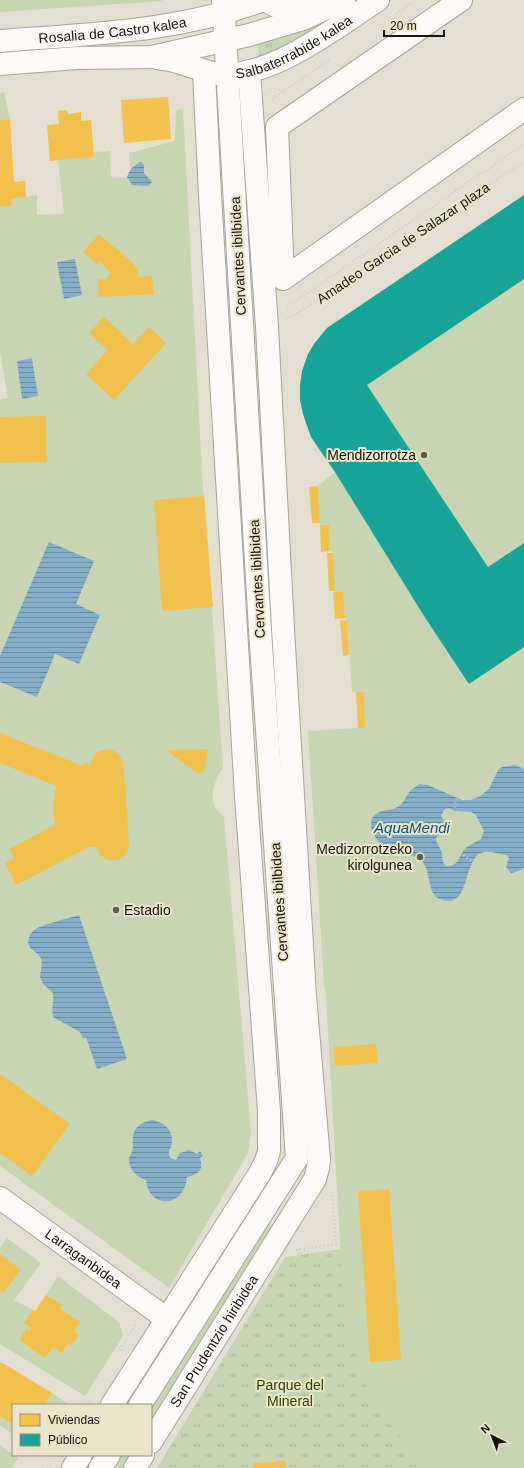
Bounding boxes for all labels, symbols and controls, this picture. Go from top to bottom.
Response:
street label: Salbaterrabide kalea [234,12,355,82]
scale bar [384,12,444,38]
street label: Rosalia de Castro kalea [38,14,188,46]
text: 20 m [390,19,417,33]
street label: Amadeo Garcia de Salazar plaza [313,179,493,307]
street label: Cervantes ibilbidea [227,196,249,316]
place label: Mendizorrotza [327,447,416,463]
marker: Mendizorrotza [419,450,429,460]
street label: Cervantes ibilbidea [246,519,268,639]
water label: AquaMendi [373,819,451,836]
place label: Medizorrotzeko kirolgunea [316,841,412,873]
street label: Cervantes ibilbidea [267,842,291,962]
marker: Medizorrotzeko kirolgunea [415,852,425,862]
place label: Estadio [124,902,171,918]
marker: Estadio [111,905,121,915]
street label: Larraganbidea [42,1225,125,1292]
street label: San Prudentzio hiribidea [167,1272,261,1410]
park label: Parque del Mineral [256,1377,324,1409]
legend [12,1404,152,1456]
text: Viviendas [48,1413,100,1427]
north arrow [472,1416,512,1456]
text: N [478,1421,492,1436]
text: Público [48,1433,88,1447]

